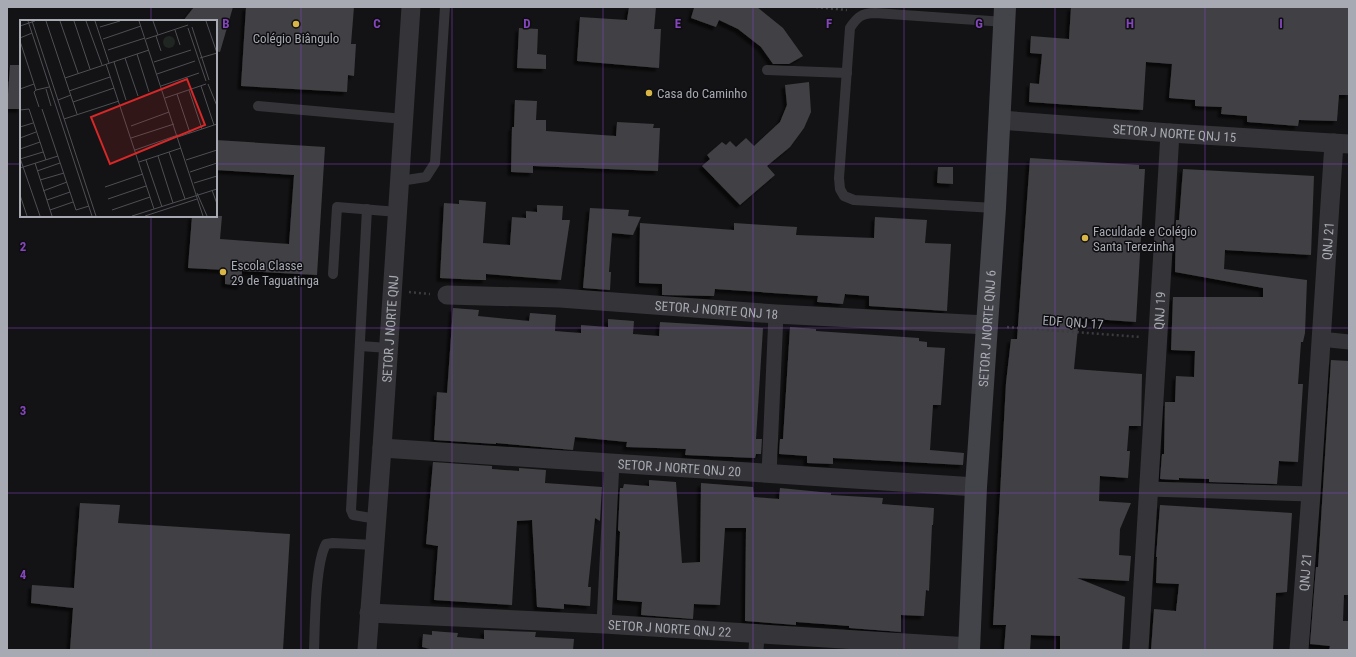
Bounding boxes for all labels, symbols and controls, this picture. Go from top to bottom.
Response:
text: B [222,16,230,31]
text: C [373,16,381,31]
text: D [523,16,531,31]
text: E [675,16,682,31]
text: F [826,16,832,31]
text: G [975,16,983,31]
text: H [1126,16,1134,31]
text: I [1279,16,1283,31]
marker: Colégio Biângulo [291,19,301,29]
inset map [20,20,217,217]
place label: Colégio Biângulo [253,31,339,46]
place label: Casa do Caminho [657,86,747,101]
marker: Casa do Caminho [644,88,654,98]
street label: SETOR J NORTE QNJ 15 [1112,122,1237,145]
street label: QNJ 21 [1319,222,1337,260]
place label: Faculdade e Colégio Santa Terezinha [1093,224,1197,254]
marker: Faculdade e Colégio Santa Terezinha [1080,233,1090,243]
text: 2 [20,239,27,254]
place label: Escola Classe 29 de Taguatinga [231,258,319,288]
marker: Escola Classe 29 de Taguatinga [218,267,228,277]
street label: SETOR J NORTE QNJ 6 [976,270,999,387]
street label: SETOR J NORTE QNJ [379,275,401,383]
street label: QNJ 19 [1151,291,1168,330]
street label: SETOR J NORTE QNJ 18 [654,298,779,322]
street label: EDF QNJ 17 [1042,313,1104,332]
text: 3 [20,403,26,418]
street label: SETOR J NORTE QNJ 20 [617,456,741,480]
street label: QNJ 21 [1297,553,1314,592]
text: 4 [20,567,27,582]
street label: SETOR J NORTE QNJ 22 [607,617,732,640]

